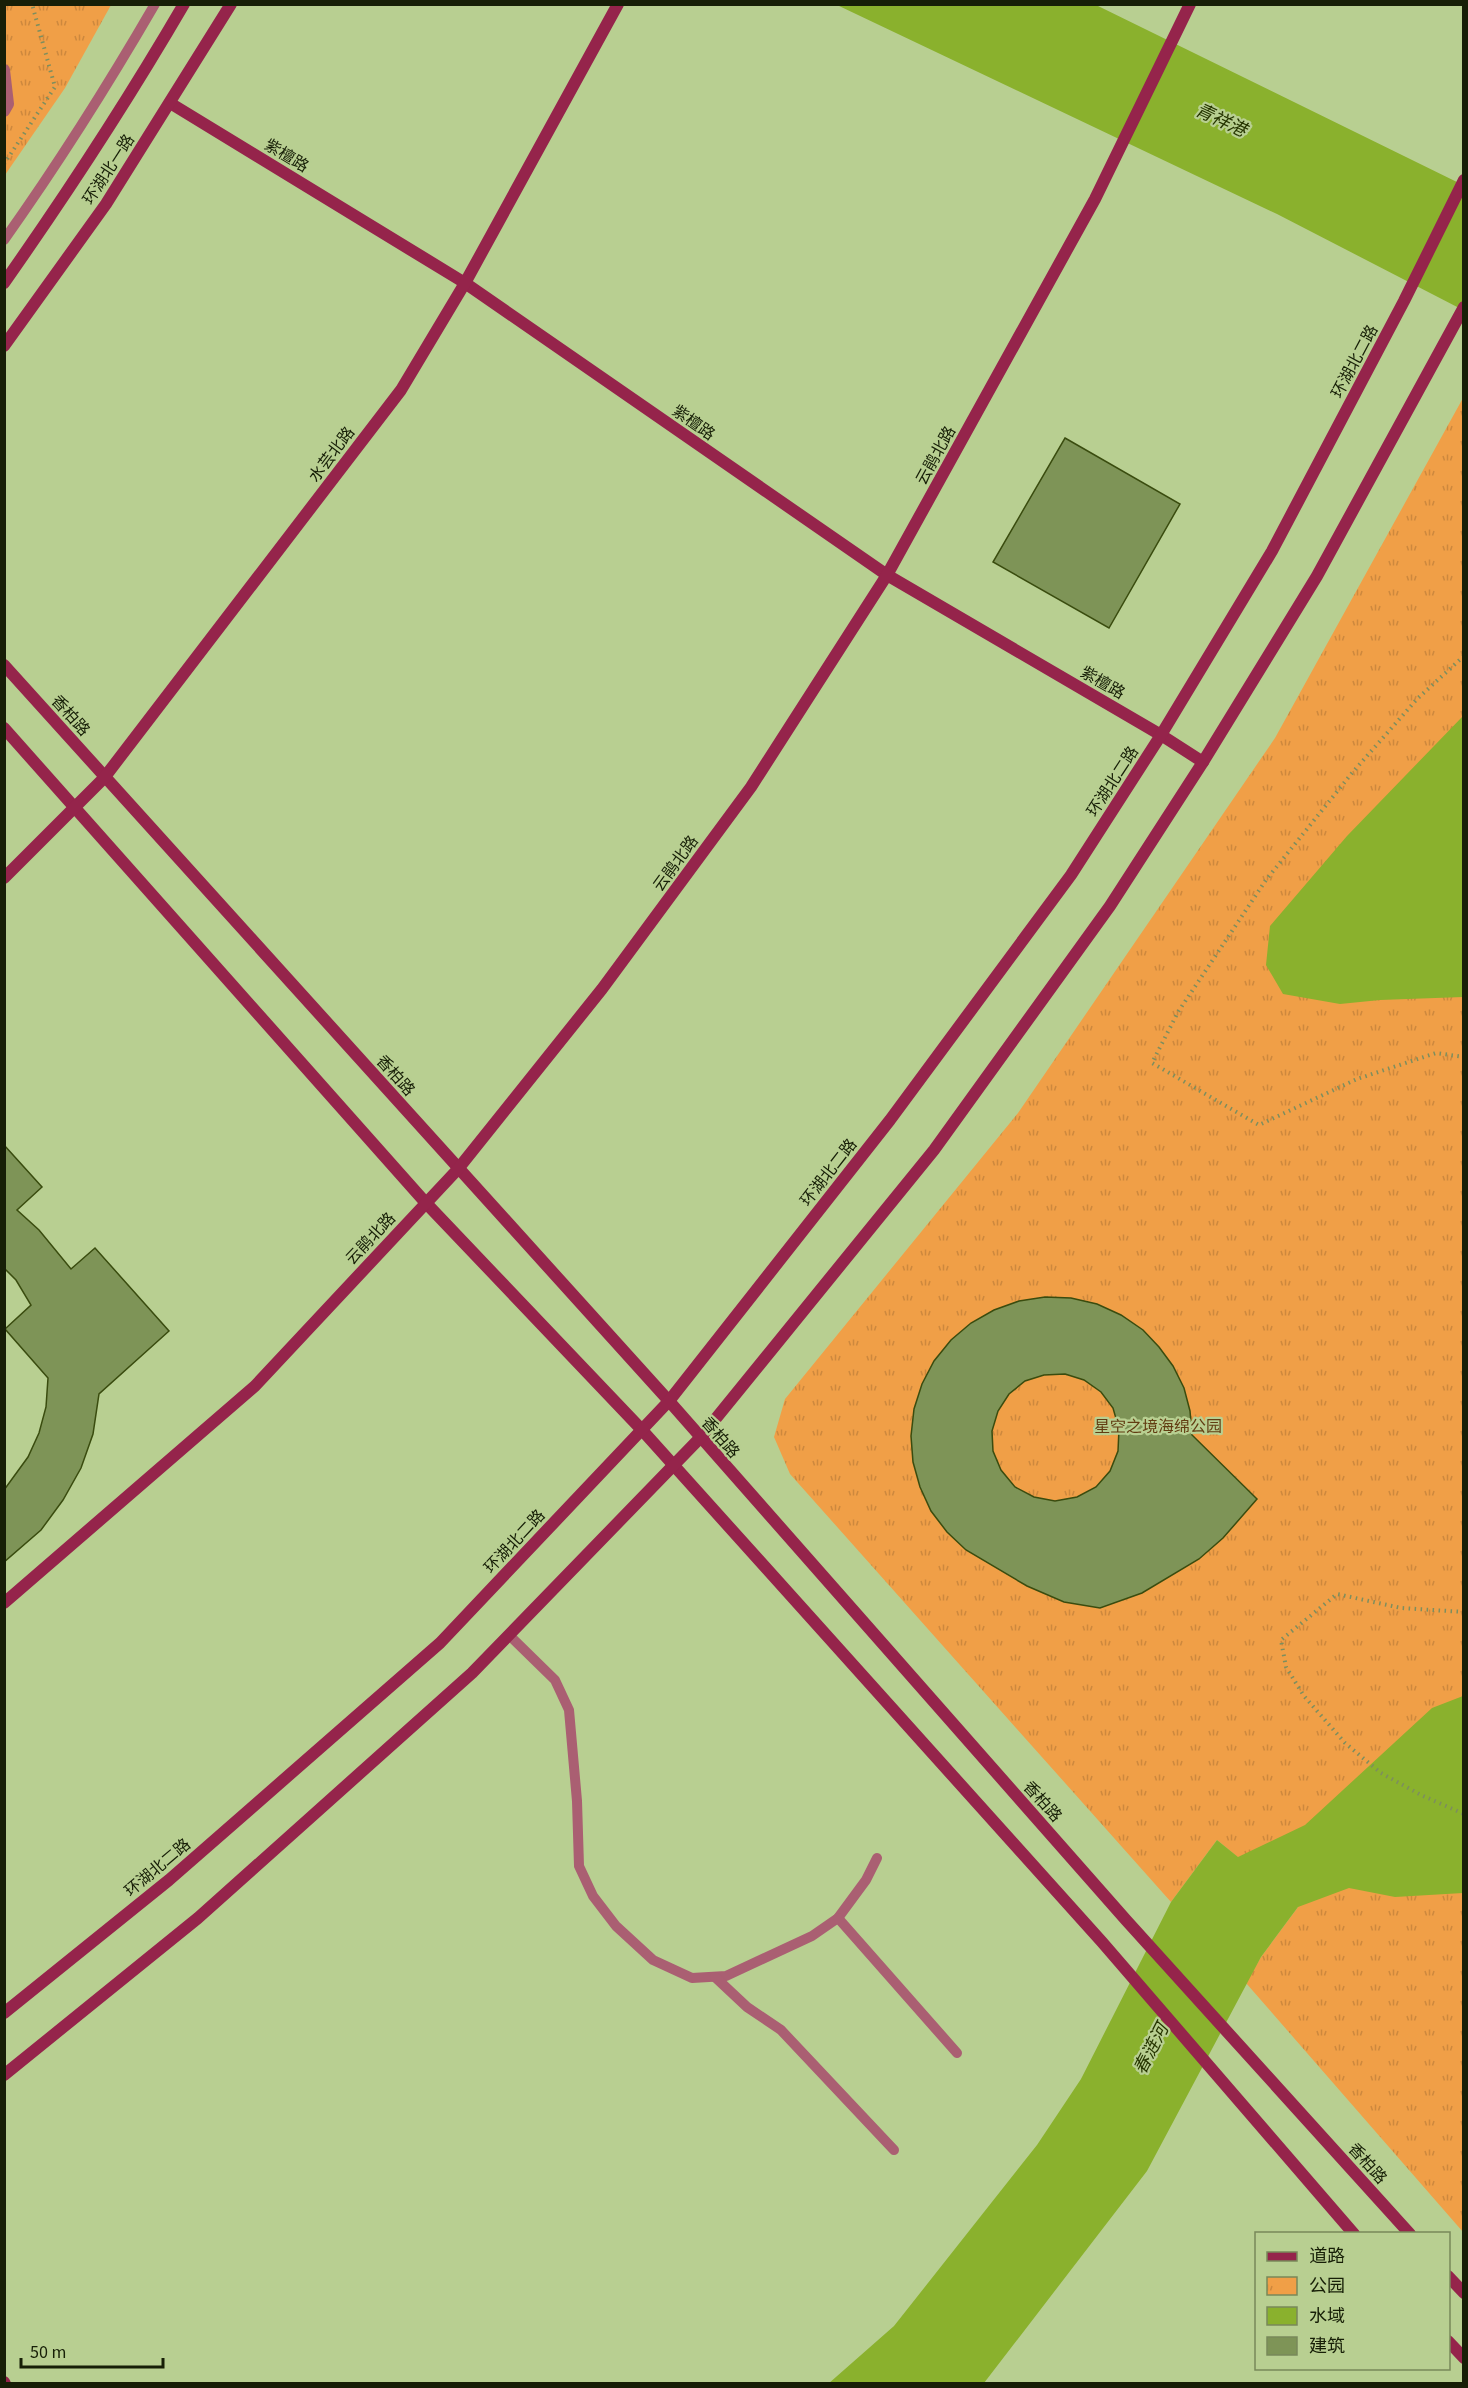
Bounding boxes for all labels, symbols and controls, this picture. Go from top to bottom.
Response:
water label: 青祥港 [1191,98,1253,144]
street label: 环湖北一路 [78,130,140,209]
street label: 紫檀路 [260,134,313,178]
street label: 环湖北二路 [1326,321,1383,402]
street label: 紫檀路 [667,400,719,446]
street label: 水芸北路 [304,422,360,487]
street label: 云鹃北路 [911,422,961,489]
street label: 紫檀路 [1076,661,1129,704]
street label: 香柏路 [46,690,94,741]
street label: 环湖北二路 [1082,742,1144,821]
street label: 云鹃北路 [648,831,704,896]
street label: 香柏路 [371,1050,419,1101]
street label: 环湖北二路 [795,1134,862,1211]
street label: 云鹃北路 [341,1208,401,1270]
street label: 香柏路 [696,1412,744,1463]
park label: 星空之境海绵公园 [1094,1416,1222,1438]
street label: 环湖北二路 [479,1505,550,1578]
street label: 香柏路 [1018,1776,1066,1827]
street label: 环湖北二路 [120,1834,195,1902]
water label: 春涟河 [1128,2017,1176,2079]
street label: 香柏路 [1343,2138,1391,2189]
legend [1255,2232,1450,2370]
text: 道路 [1309,2244,1345,2269]
text: 公园 [1309,2274,1345,2299]
text: 水域 [1309,2304,1345,2329]
scale bar [21,2331,164,2369]
text: 建筑 [1309,2334,1345,2359]
text: 50 m [30,2340,66,2365]

